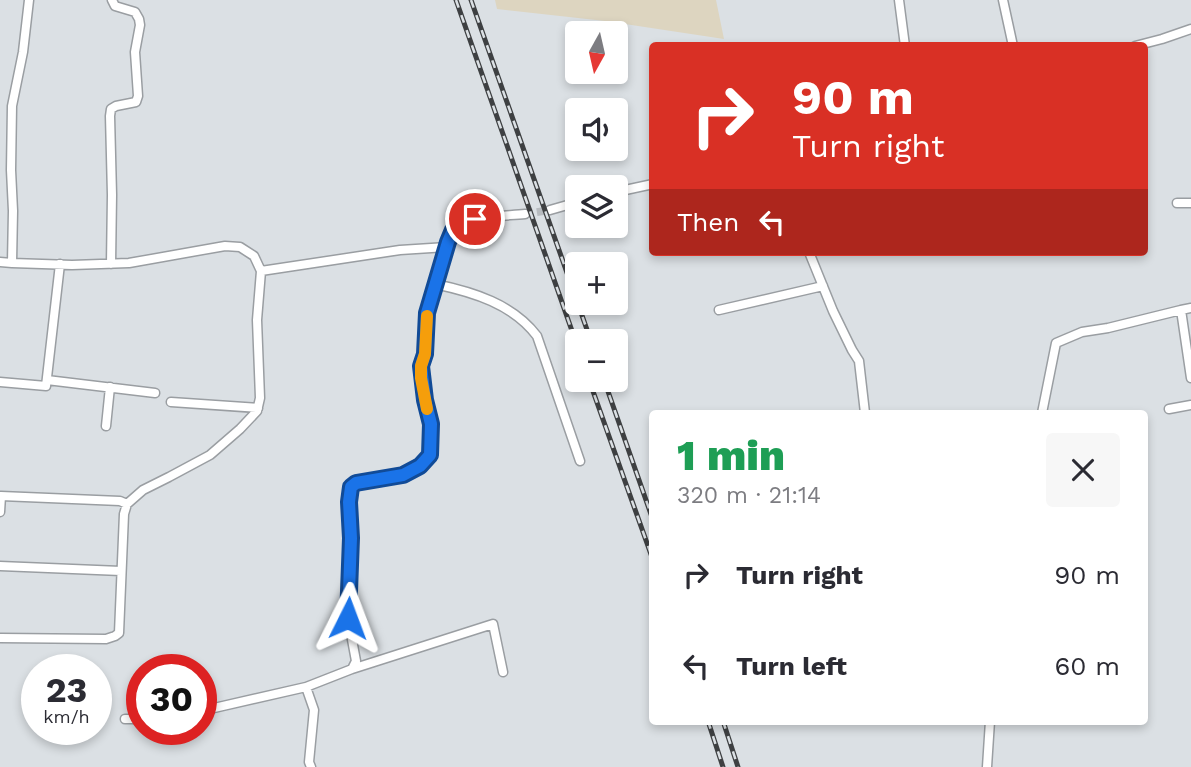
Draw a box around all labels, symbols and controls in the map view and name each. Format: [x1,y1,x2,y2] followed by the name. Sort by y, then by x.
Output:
[565,21,628,84] north arrow
[565,21,628,392] map controls
[792,68,914,126] text: 90 m
[677,70,768,161] icon: right
[565,98,628,161] button: sound
[792,127,944,165] text: Turn right
[565,175,628,238] button: layers
[445,189,505,249] pin
[456,200,494,238] icon: arrive
[753,203,791,241] icon: left
[677,207,739,237] text: Then
[565,252,628,315] button: +
[565,329,628,392] button: −
[677,431,785,480] text: 1 min
[1046,433,1120,507] button: close
[677,482,821,509] text: 320 m · 21:14
[677,556,715,594] icon: right
[736,560,863,590] text: Turn right
[1054,560,1120,590] text: 90 m
[311,581,385,655] position arrow
[677,647,715,685] icon: left
[736,651,847,681] text: Turn left
[1054,651,1120,681] text: 60 m
[126,654,217,745] speed limit sign: 30
[46,669,87,711] text: 23
[43,706,90,727] text: km/h

